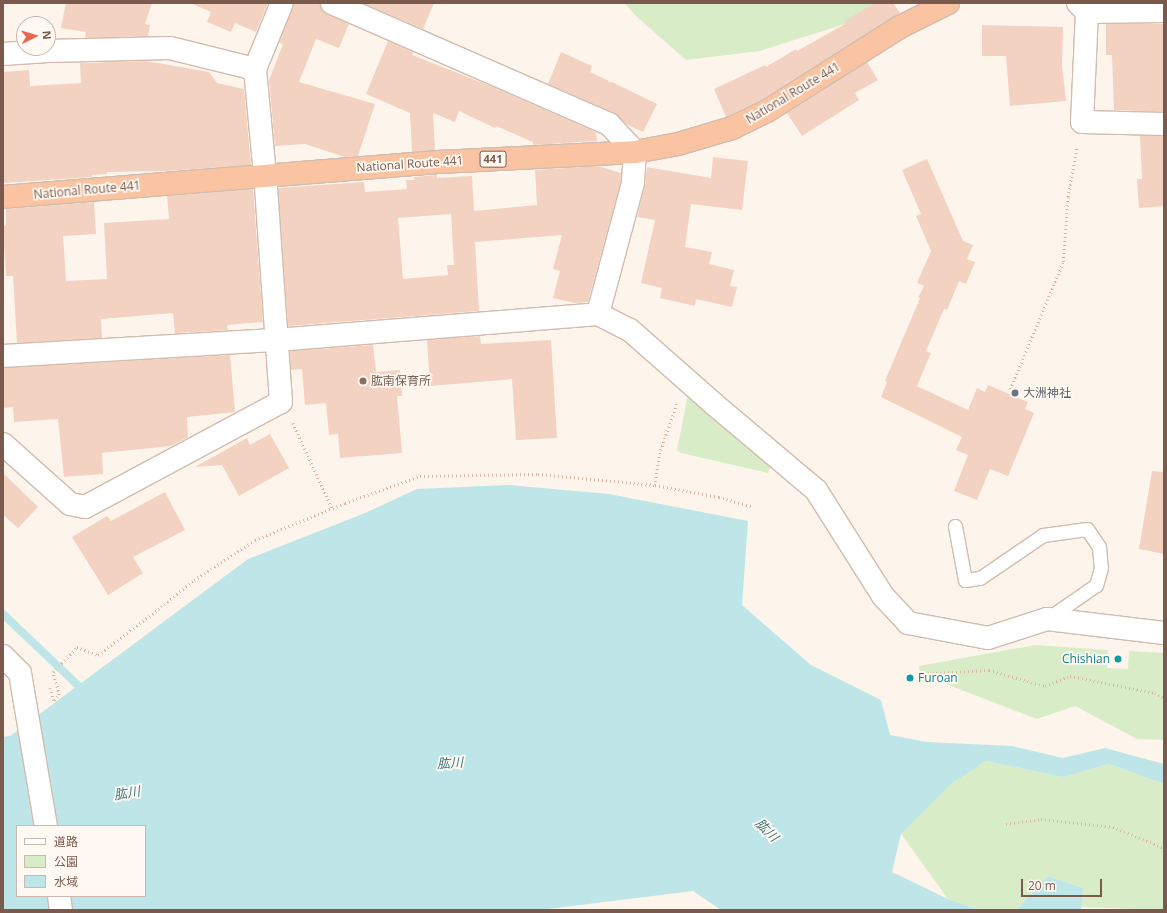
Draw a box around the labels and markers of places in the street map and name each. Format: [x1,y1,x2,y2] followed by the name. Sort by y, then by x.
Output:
[371,374,431,388] place label: 肱南保育所
[358,376,368,386] marker: 肱南保育所
[1023,386,1071,400] place label: 大洲神社
[1010,388,1020,398] marker: 大洲神社
[1062,652,1110,666] place label: Chishian
[1113,654,1123,664] marker: Chishian
[918,671,958,685] place label: Furoan
[905,673,915,683] marker: Furoan

